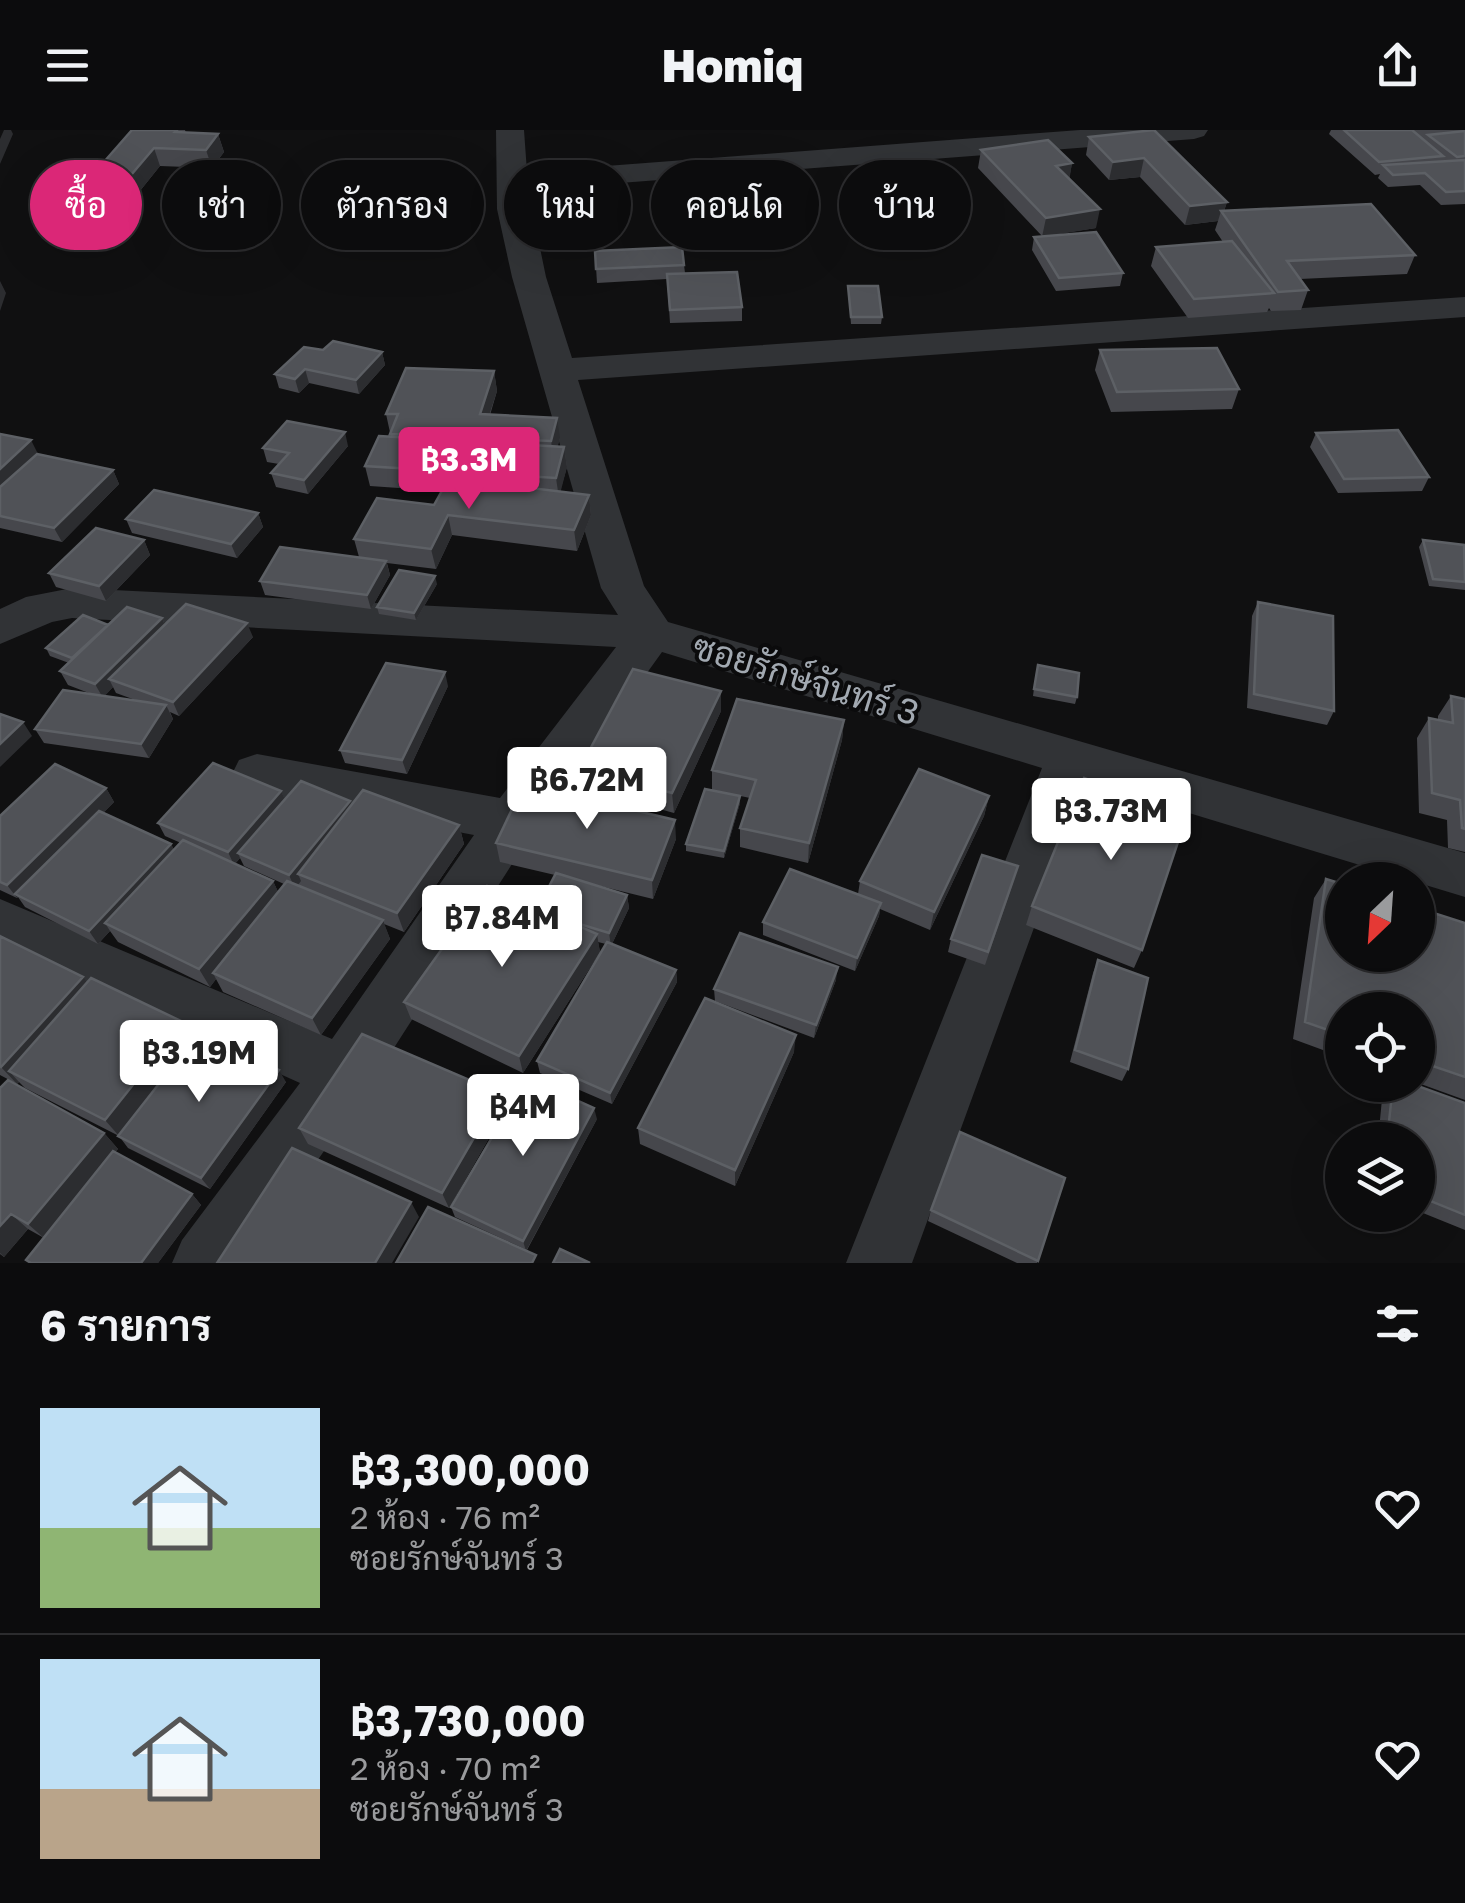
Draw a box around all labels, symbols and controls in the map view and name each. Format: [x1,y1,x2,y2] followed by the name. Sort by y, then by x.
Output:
[40,38,95,93] icon: menu
[662,38,803,92] text: Homiq
[1370,38,1425,93] icon: share
[30,160,142,250] chip: ซื้อ
[162,160,281,250] chip: เช่า
[301,160,484,250] chip: ตัวกรอง
[504,160,631,250] chip: ใหม่
[651,160,819,250] chip: คอนโด
[839,160,971,250] chip: บ้าน
[399,427,539,512] pin: ฿3.3M
[420,440,518,478] text: ฿3.3M
[688,624,924,733] street label: ซอยรักษ์จันทร์ 3
[506,747,668,832] pin: ฿6.72M
[529,760,645,798] text: ฿6.72M
[1030,778,1192,863] pin: ฿3.73M
[1054,791,1168,829] text: ฿3.73M
[1325,862,1435,972] north arrow
[1325,862,1435,1232] map controls
[421,885,583,970] pin: ฿7.84M
[444,898,560,936] text: ฿7.84M
[1325,992,1435,1102] button: locate
[118,1020,280,1105] pin: ฿3.19M
[142,1033,256,1071] text: ฿3.19M
[475,1074,571,1159] pin: ฿4M
[489,1087,557,1125] text: ฿4M
[1325,1122,1435,1232] button: layers
[1370,1296,1425,1351] icon: filters
[40,1300,212,1350] text: 6 รายการ
[350,1444,590,1494] text: ฿3,300,000
[120,1448,240,1568] icon: home
[1370,1481,1425,1536] icon: heart
[350,1498,540,1536] text: 2 ห้อง · 76 m²
[350,1539,564,1577] text: ซอยรักษ์จันทร์ 3
[350,1695,586,1745] text: ฿3,730,000
[120,1699,240,1819] icon: home
[1370,1732,1425,1787] icon: heart
[350,1749,540,1787] text: 2 ห้อง · 70 m²
[350,1790,564,1828] text: ซอยรักษ์จันทร์ 3

